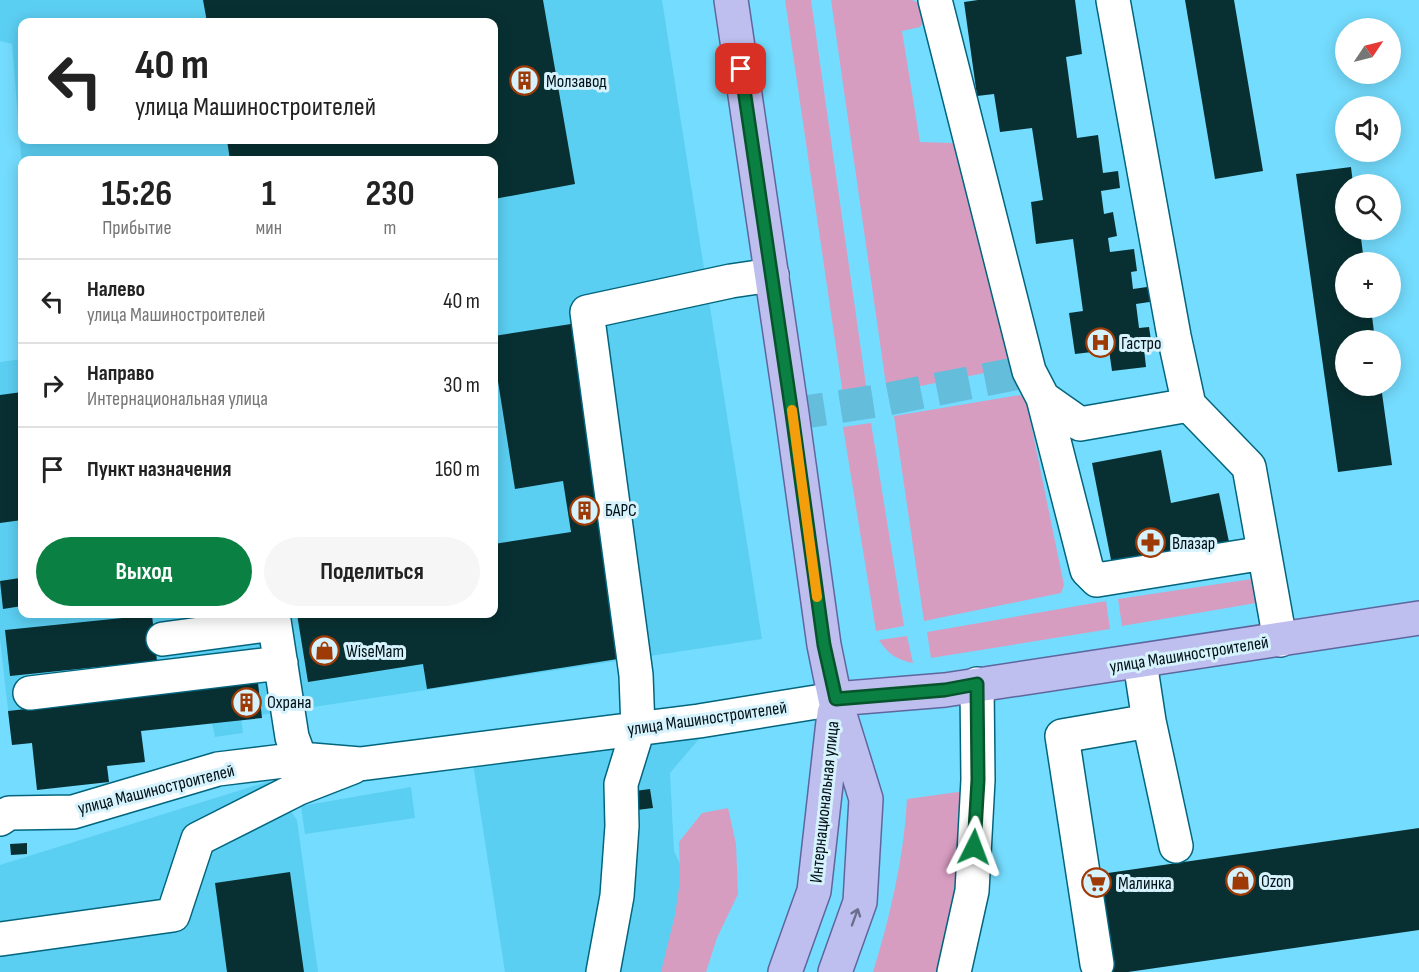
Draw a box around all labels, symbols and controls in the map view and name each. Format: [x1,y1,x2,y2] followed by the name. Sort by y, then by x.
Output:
[1335,18,1401,84] north arrow
[1335,18,1401,396] map controls
[135,40,209,91] text: 40 m
[36,42,114,120] icon: left
[715,43,766,94] pin
[724,52,757,85] icon: arrive
[509,65,541,97] building icon: Молзавод
[546,71,607,92] place label: Молзавод
[135,91,376,123] text: улица Машиностроителей
[1335,96,1401,162] button: sound
[101,173,172,216] text: 15:26
[262,173,276,216] text: 1
[366,173,415,216] text: 230
[1335,174,1401,240] button: search
[102,216,171,240] text: Прибытие
[256,216,282,240] text: мин
[384,216,396,240] text: m
[1335,252,1401,318] button: +
[87,276,145,303] text: Налево
[36,285,69,318] icon: left
[443,288,480,315] text: 40 m
[87,303,265,327] text: улица Машиностроителей
[1084,327,1116,359] hospital icon: Гастро
[1335,330,1401,396] button: −
[1121,333,1161,354] place label: Гастро
[87,360,154,387] text: Направо
[36,369,69,402] icon: right
[443,372,480,399] text: 30 m
[87,387,268,411] text: Интернациональная улица
[36,453,69,486] icon: arrive
[87,456,231,483] text: Пункт назначения
[435,456,480,483] text: 160 m
[568,494,600,526] building icon: БАРС
[605,500,637,521] place label: БАРС
[1135,527,1167,559] pharmacy icon: Влазар
[1172,533,1215,554] place label: Влазар
[36,537,252,606] button: Выход
[264,537,480,606] button: Поделиться
[1108,632,1270,677] street label: улица Машиностроителей
[309,635,341,667] shop icon: WiseMam
[346,641,404,662] place label: WiseMam
[230,686,262,718] building icon: Охрана
[267,692,312,713] place label: Охрана
[626,697,788,740] street label: улица Машиностроителей
[806,720,843,884] street label: Интернациональная улица
[76,760,237,819] street label: улица Машиностроителей
[942,815,1006,879] position arrow
[1224,865,1256,897] shop icon: Ozon
[1081,867,1113,899] supermarket icon: Малинка
[1261,871,1291,892] place label: Ozon
[1118,873,1172,894] place label: Малинка
[850,908,861,927] one-way arrow

